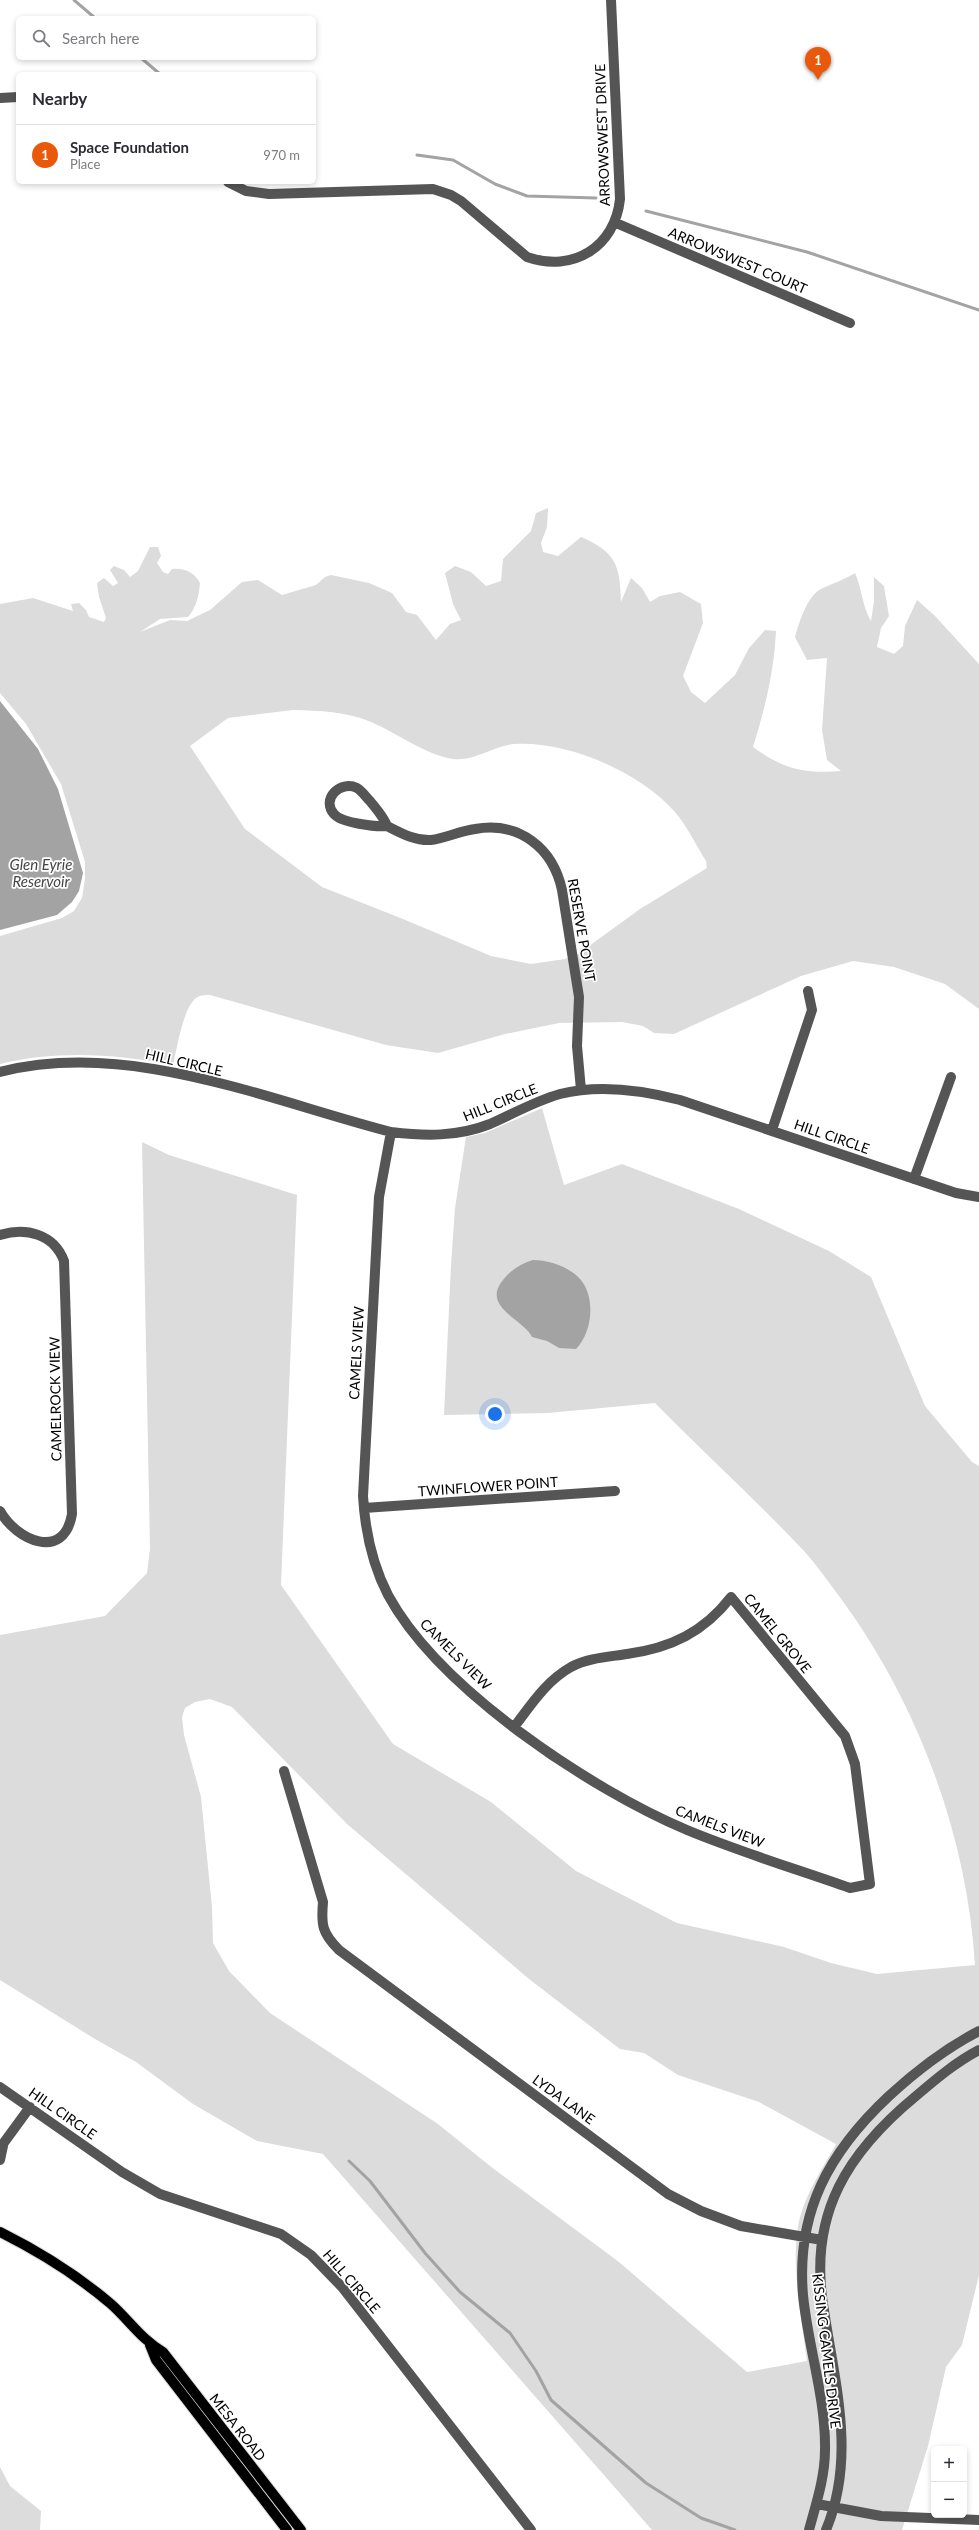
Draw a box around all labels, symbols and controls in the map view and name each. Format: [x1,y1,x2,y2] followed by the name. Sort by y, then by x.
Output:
[16,16,316,60] search box
[30,27,52,49] icon: search
[62,29,139,47] text: Search here
[805,47,831,80] pin: 1
[591,64,613,206] street label: ARROWSWEST DRIVE
[32,88,87,109] text: Nearby
[70,138,189,156] text: Space Foundation
[41,147,49,163] text: 1
[263,147,300,163] text: 970 m
[70,156,100,172] text: Place
[666,223,811,297] street label: ARROWSWEST COURT
[10,855,72,890] water label: Glen Eyrie Reservoir
[565,877,600,984] street label: RESERVE POINT
[144,1045,224,1079] street label: HILL CIRCLE
[460,1079,540,1125] street label: HILL CIRCLE
[792,1115,872,1157] street label: HILL CIRCLE
[345,1305,367,1400] street label: CAMELS VIEW
[45,1336,65,1461] street label: CAMELROCK VIEW
[485,1404,505,1424] your location
[417,1473,559,1499] street label: TWINFLOWER POINT
[741,1590,815,1676] street label: CAMEL GROVE
[417,1615,496,1694] street label: CAMELS VIEW
[673,1801,767,1851] street label: CAMELS VIEW
[529,2071,599,2127] street label: LYDA LANE
[26,2083,100,2143] street label: HILL CIRCLE
[320,2246,384,2316] street label: HILL CIRCLE
[809,2273,845,2429] street label: KISSING CAMELS DRIVE
[206,2390,270,2464] street label: MESA ROAD
[931,2446,967,2518] map controls
[931,2446,967,2482] button: +
[931,2482,967,2518] button: −

